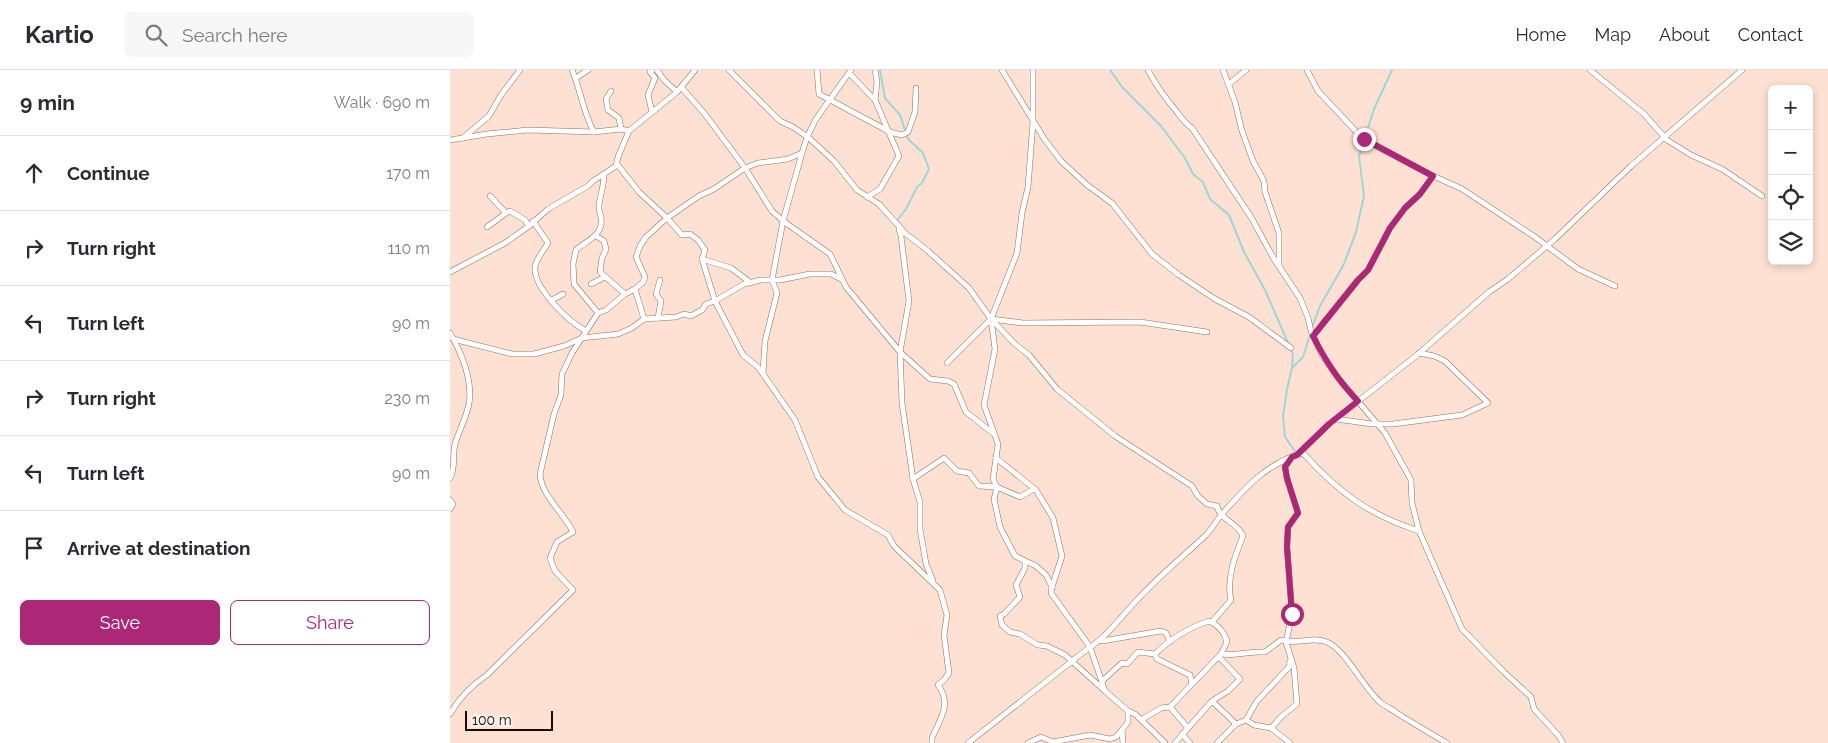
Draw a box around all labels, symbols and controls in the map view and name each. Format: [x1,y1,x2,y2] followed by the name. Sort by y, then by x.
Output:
[124,12,474,57] search box
[25,20,94,49] text: Kartio
[142,21,170,49] icon: search
[182,24,287,46] text: Search here
[1515,24,1566,45] text: Home
[1594,24,1631,45] text: Map
[1659,24,1710,45] text: About
[1738,24,1803,45] text: Contact
[1768,85,1813,265] map controls
[1768,85,1813,130] button: +
[20,90,75,115] text: 9 min
[334,93,430,112] text: Walk · 690 m
[1353,128,1376,151] route end
[1768,130,1813,175] button: −
[20,159,48,187] icon: ahead
[67,162,150,184] text: Continue
[386,164,430,183] text: 170 m
[1768,175,1813,220] button: locate
[1768,220,1813,265] button: layers
[20,234,48,262] icon: right
[67,237,156,259] text: Turn right
[388,239,430,258] text: 110 m
[20,309,48,337] icon: left
[67,312,144,334] text: Turn left
[392,314,430,333] text: 90 m
[20,384,48,412] icon: right
[67,387,156,409] text: Turn right
[385,389,430,408] text: 230 m
[20,459,48,487] icon: left
[67,462,144,484] text: Turn left
[392,464,430,483] text: 90 m
[20,534,48,562] icon: arrive
[67,537,251,559] text: Arrive at destination
[20,600,220,645] button: Save
[230,600,430,645] button: Share
[1281,603,1304,626] route start
[465,708,552,731] scale bar
[472,712,512,728] text: 100 m

